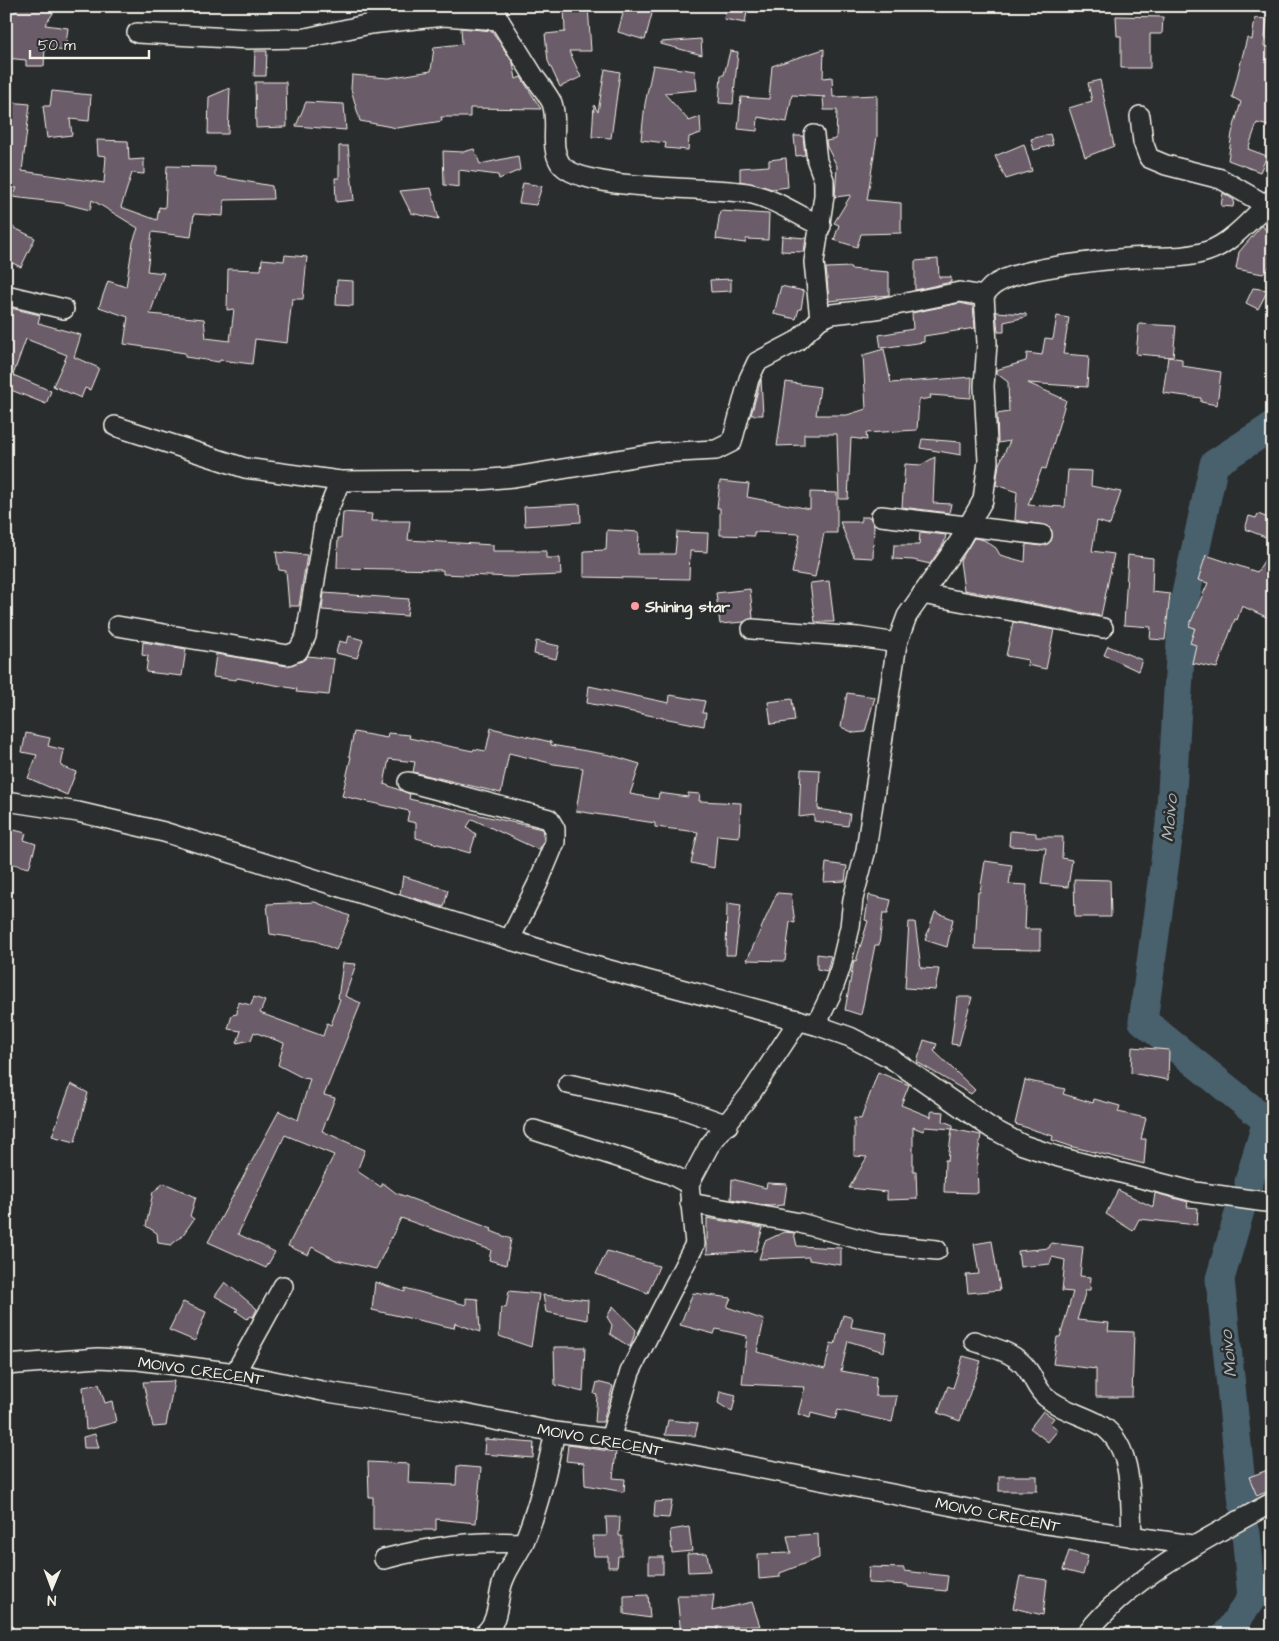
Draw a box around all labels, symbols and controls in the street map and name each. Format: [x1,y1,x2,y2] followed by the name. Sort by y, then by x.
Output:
[30,28,149,60] scale bar
[38,35,76,56] text: 50 m
[644,596,730,620] place label: Shining star
[629,600,641,612] marker: Shining star
[1155,792,1184,843] water label: Moivo
[1213,1327,1243,1379] water label: Moivo
[137,1351,265,1391] street label: MOIVO CRECENT
[536,1418,664,1462] street label: MOIVO CRECENT
[934,1492,1062,1538] street label: MOIVO CRECENT
[28,1564,78,1614] north arrow
[47,1590,56,1610] text: N

